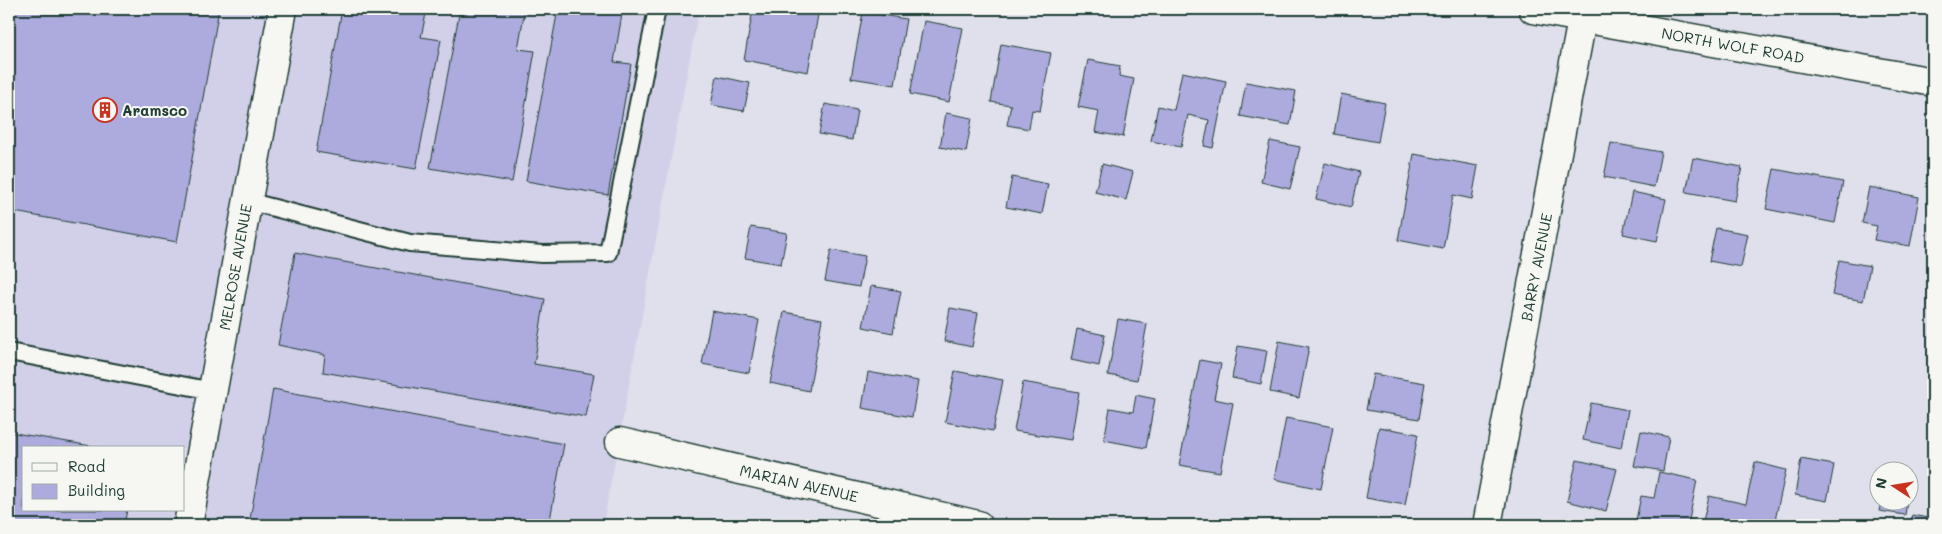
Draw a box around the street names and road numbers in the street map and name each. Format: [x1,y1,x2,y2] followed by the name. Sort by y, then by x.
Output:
[1660,23,1806,67] street label: NORTH WOLF ROAD
[214,202,256,332] street label: MELROSE AVENUE
[1516,211,1556,323] street label: BARRY AVENUE
[738,460,861,506] street label: MARIAN AVENUE

